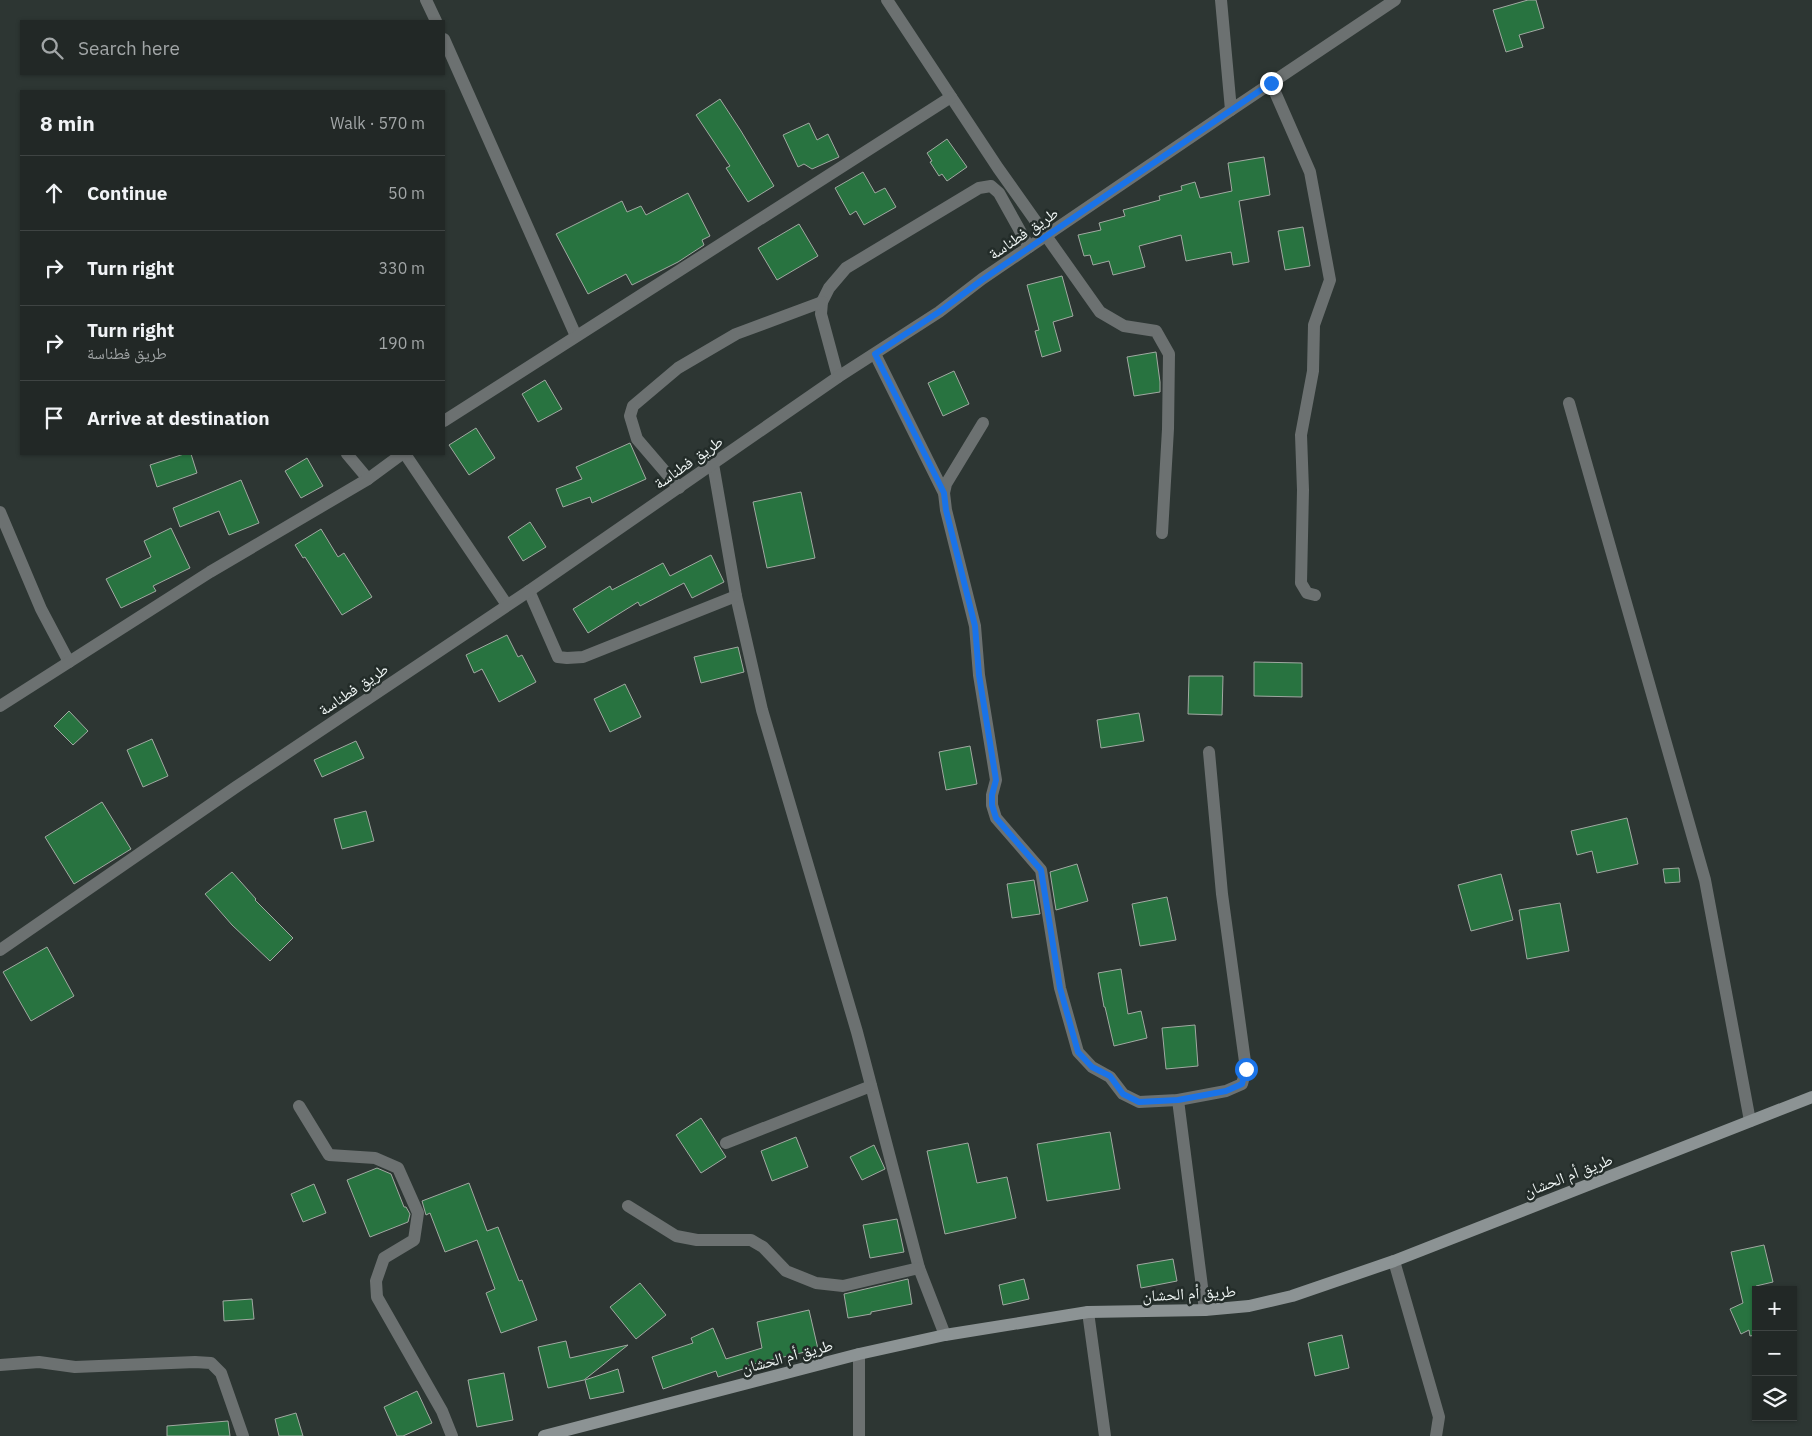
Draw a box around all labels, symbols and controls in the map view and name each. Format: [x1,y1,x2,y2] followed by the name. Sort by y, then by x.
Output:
[20,20,445,75] search box
[38,34,66,62] icon: search
[78,36,180,60] text: Search here
[1260,72,1283,95] route end
[40,109,95,137] text: 8 min
[330,113,425,133] text: Walk · 570 m
[40,179,68,207] icon: ahead
[87,181,167,205] text: Continue
[388,183,425,203] text: 50 m
[984,202,1062,264] street label: طريق فطناسة
[40,254,68,282] icon: right
[87,256,174,280] text: Turn right
[378,258,425,278] text: 330 m
[87,318,174,342] text: Turn right
[40,329,68,357] icon: right
[378,333,425,353] text: 190 m
[87,343,167,363] text: طريق فطناسة
[40,404,68,432] icon: arrive
[87,406,270,430] text: Arrive at destination
[650,431,727,494] street label: طريق فطناسة
[314,658,392,720] street label: طريق فطناسة
[1235,1058,1258,1081] route start
[1521,1149,1616,1202] street label: طريق أم الحشان
[1142,1281,1236,1306] street label: طريق أم الحشان
[1752,1286,1797,1421] map controls
[1752,1286,1797,1331] button: +
[1752,1331,1797,1376] button: −
[739,1334,835,1379] street label: طريق أم الحشان
[1752,1376,1797,1421] button: layers

